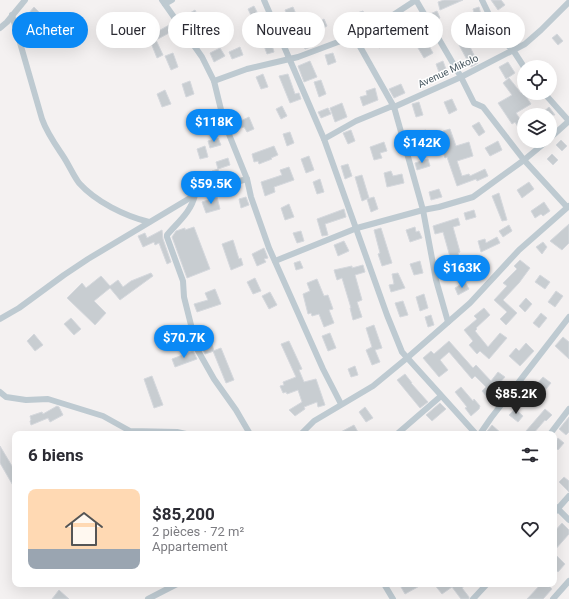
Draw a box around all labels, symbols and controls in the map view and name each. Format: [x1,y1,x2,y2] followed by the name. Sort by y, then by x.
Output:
[12,12,88,48] chip: Acheter
[96,12,160,48] chip: Louer
[168,12,234,48] chip: Filtres
[242,12,325,48] chip: Nouveau
[333,12,443,48] chip: Appartement
[451,12,525,48] chip: Maison
[416,52,480,90] street label: Avenue Mikolo
[517,60,557,148] map controls
[517,60,557,100] button: locate
[517,108,557,148] button: layers
[186,109,242,143] pin: $118K
[195,114,233,129] text: $118K
[394,130,450,164] pin: $142K
[403,135,441,150] text: $142K
[178,171,244,205] pin: $59.5K
[190,176,232,191] text: $59.5K
[434,255,490,289] pin: $163K
[443,260,481,275] text: $163K
[151,325,217,359] pin: $70.7K
[163,330,205,345] text: $70.7K
[483,381,549,415] pin: $85.2K
[495,386,537,401] text: $85.2K
[519,444,541,466] icon: filters
[28,445,83,465] text: 6 biens
[152,504,215,524] text: $85,200
[60,505,108,553] icon: home
[519,518,541,540] icon: heart
[152,524,244,539] text: 2 pièces · 72 m²
[152,539,228,554] text: Appartement

